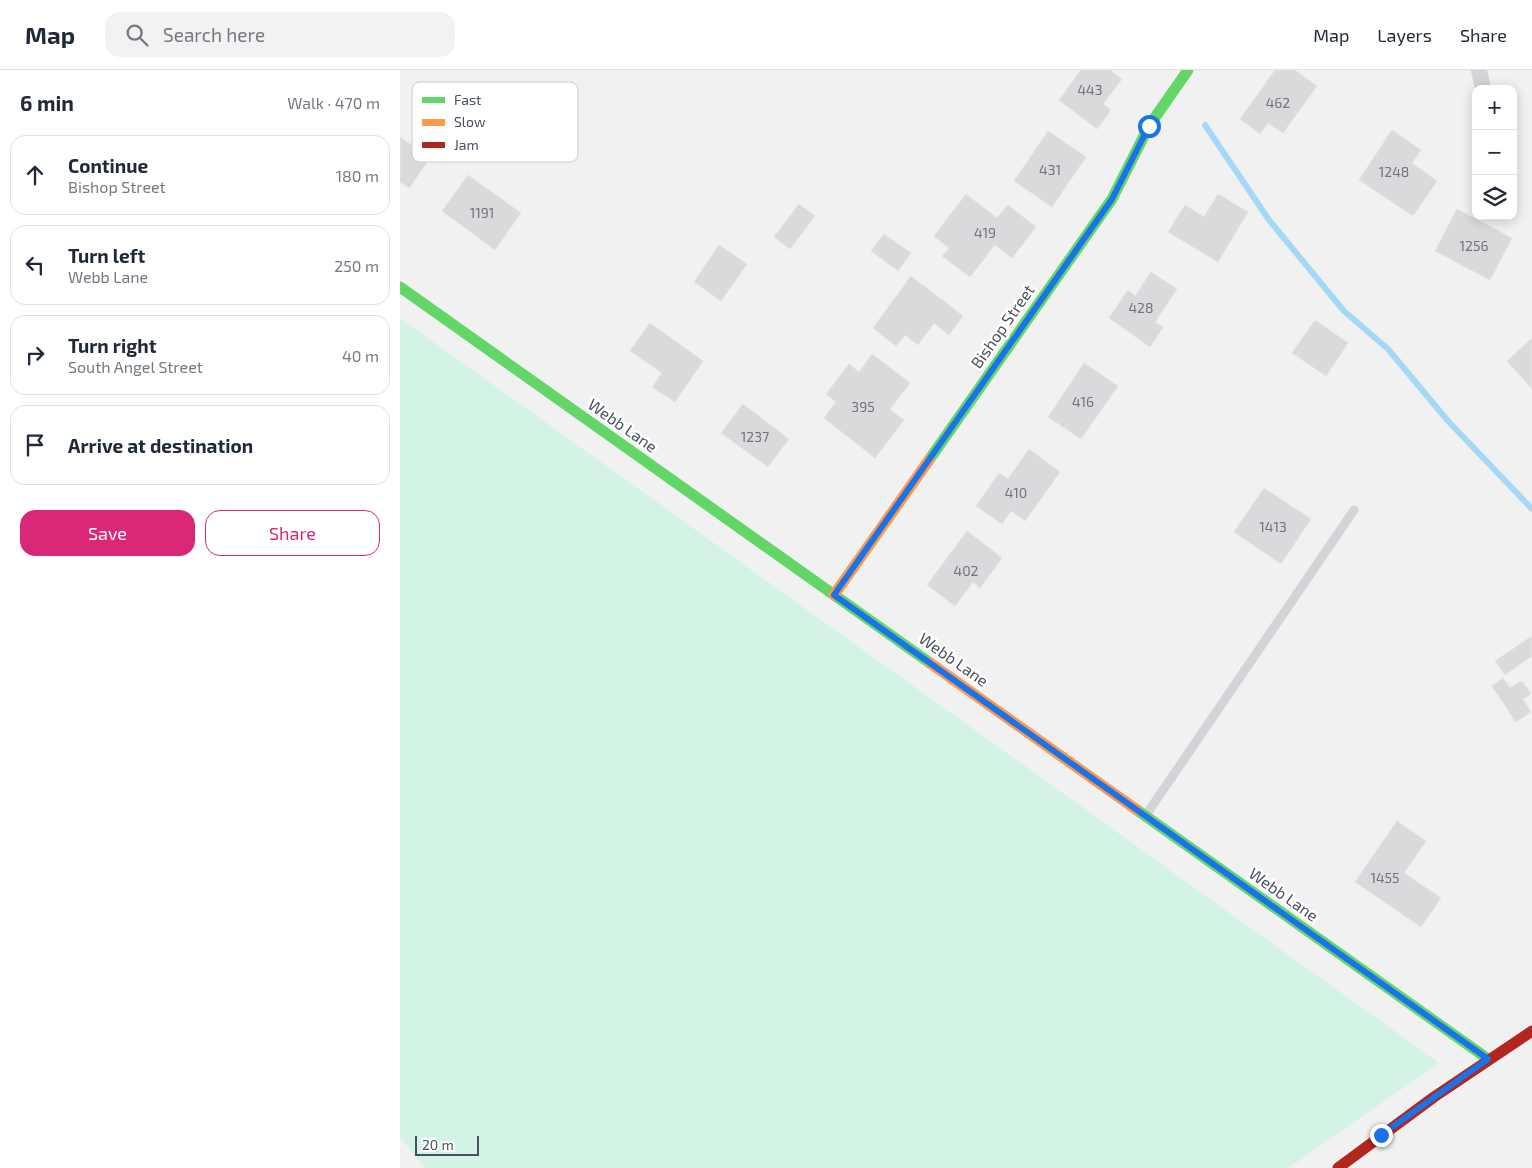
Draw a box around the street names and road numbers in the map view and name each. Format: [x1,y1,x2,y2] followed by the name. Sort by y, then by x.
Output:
[966,281,1038,371] street label: Bishop Street
[585,394,661,456] street label: Webb Lane
[916,628,992,690] street label: Webb Lane
[1246,863,1322,925] street label: Webb Lane

